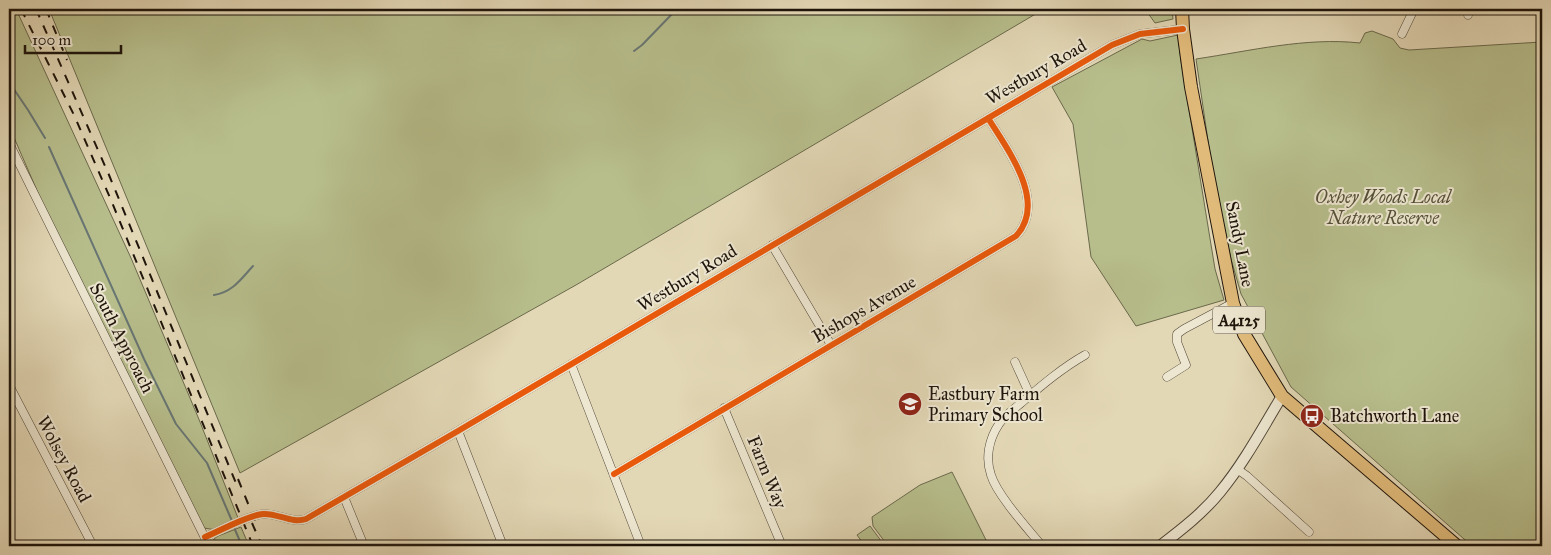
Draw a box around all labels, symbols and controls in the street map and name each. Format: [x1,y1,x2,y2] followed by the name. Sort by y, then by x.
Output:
[25,22,121,54] scale bar
[32,31,72,49] text: 100 m
[982,34,1090,110] street label: Westbury Road
[1315,186,1453,229] park label: Oxhey Woods Local Nature Reserve
[1221,199,1259,289] street label: Sandy Lane
[633,240,741,316] street label: Westbury Road
[808,270,920,348] street label: Bishops Avenue
[85,279,159,397] street label: South Approach
[1213,306,1265,334] road number: A4125
[928,383,1043,426] place label: Eastbury Farm Primary School
[897,391,923,417] school or university icon: Eastbury Farm Primary School
[1299,403,1325,429] bus stop icon: Batchworth Lane
[1330,405,1459,427] place label: Batchworth Lane
[32,412,96,506] street label: Wolsey Road
[742,432,792,512] street label: Farm Way

